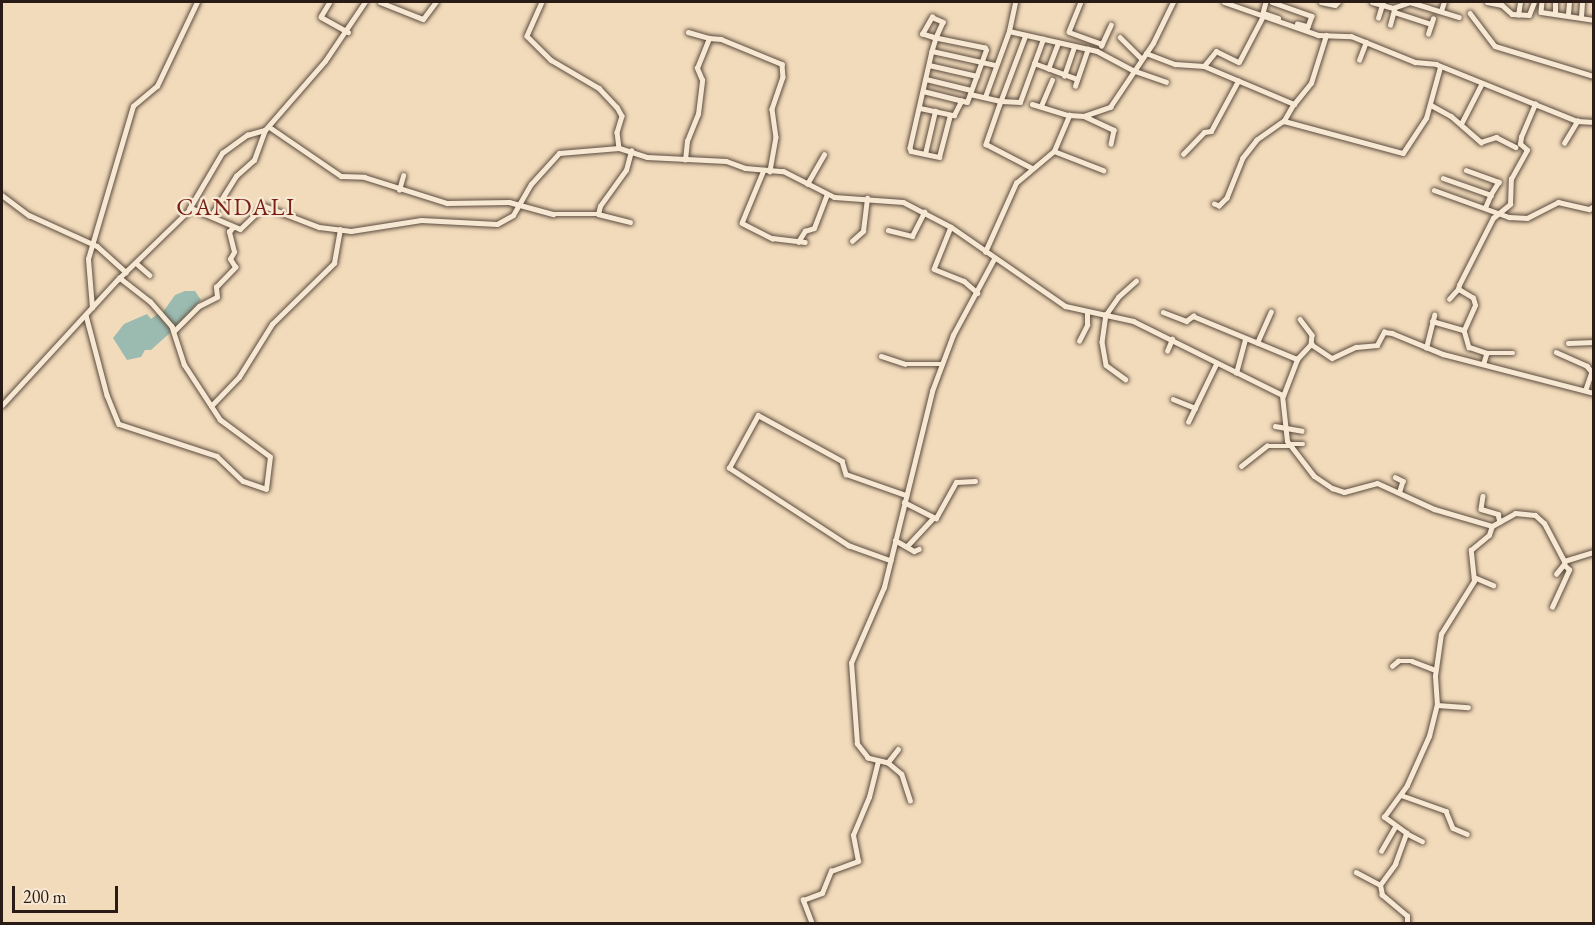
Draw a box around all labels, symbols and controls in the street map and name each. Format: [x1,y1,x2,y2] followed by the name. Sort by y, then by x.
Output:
[176,193,296,221] district label: CANDALI
[15,874,122,912] scale bar
[23,885,67,908] text: 200 m

